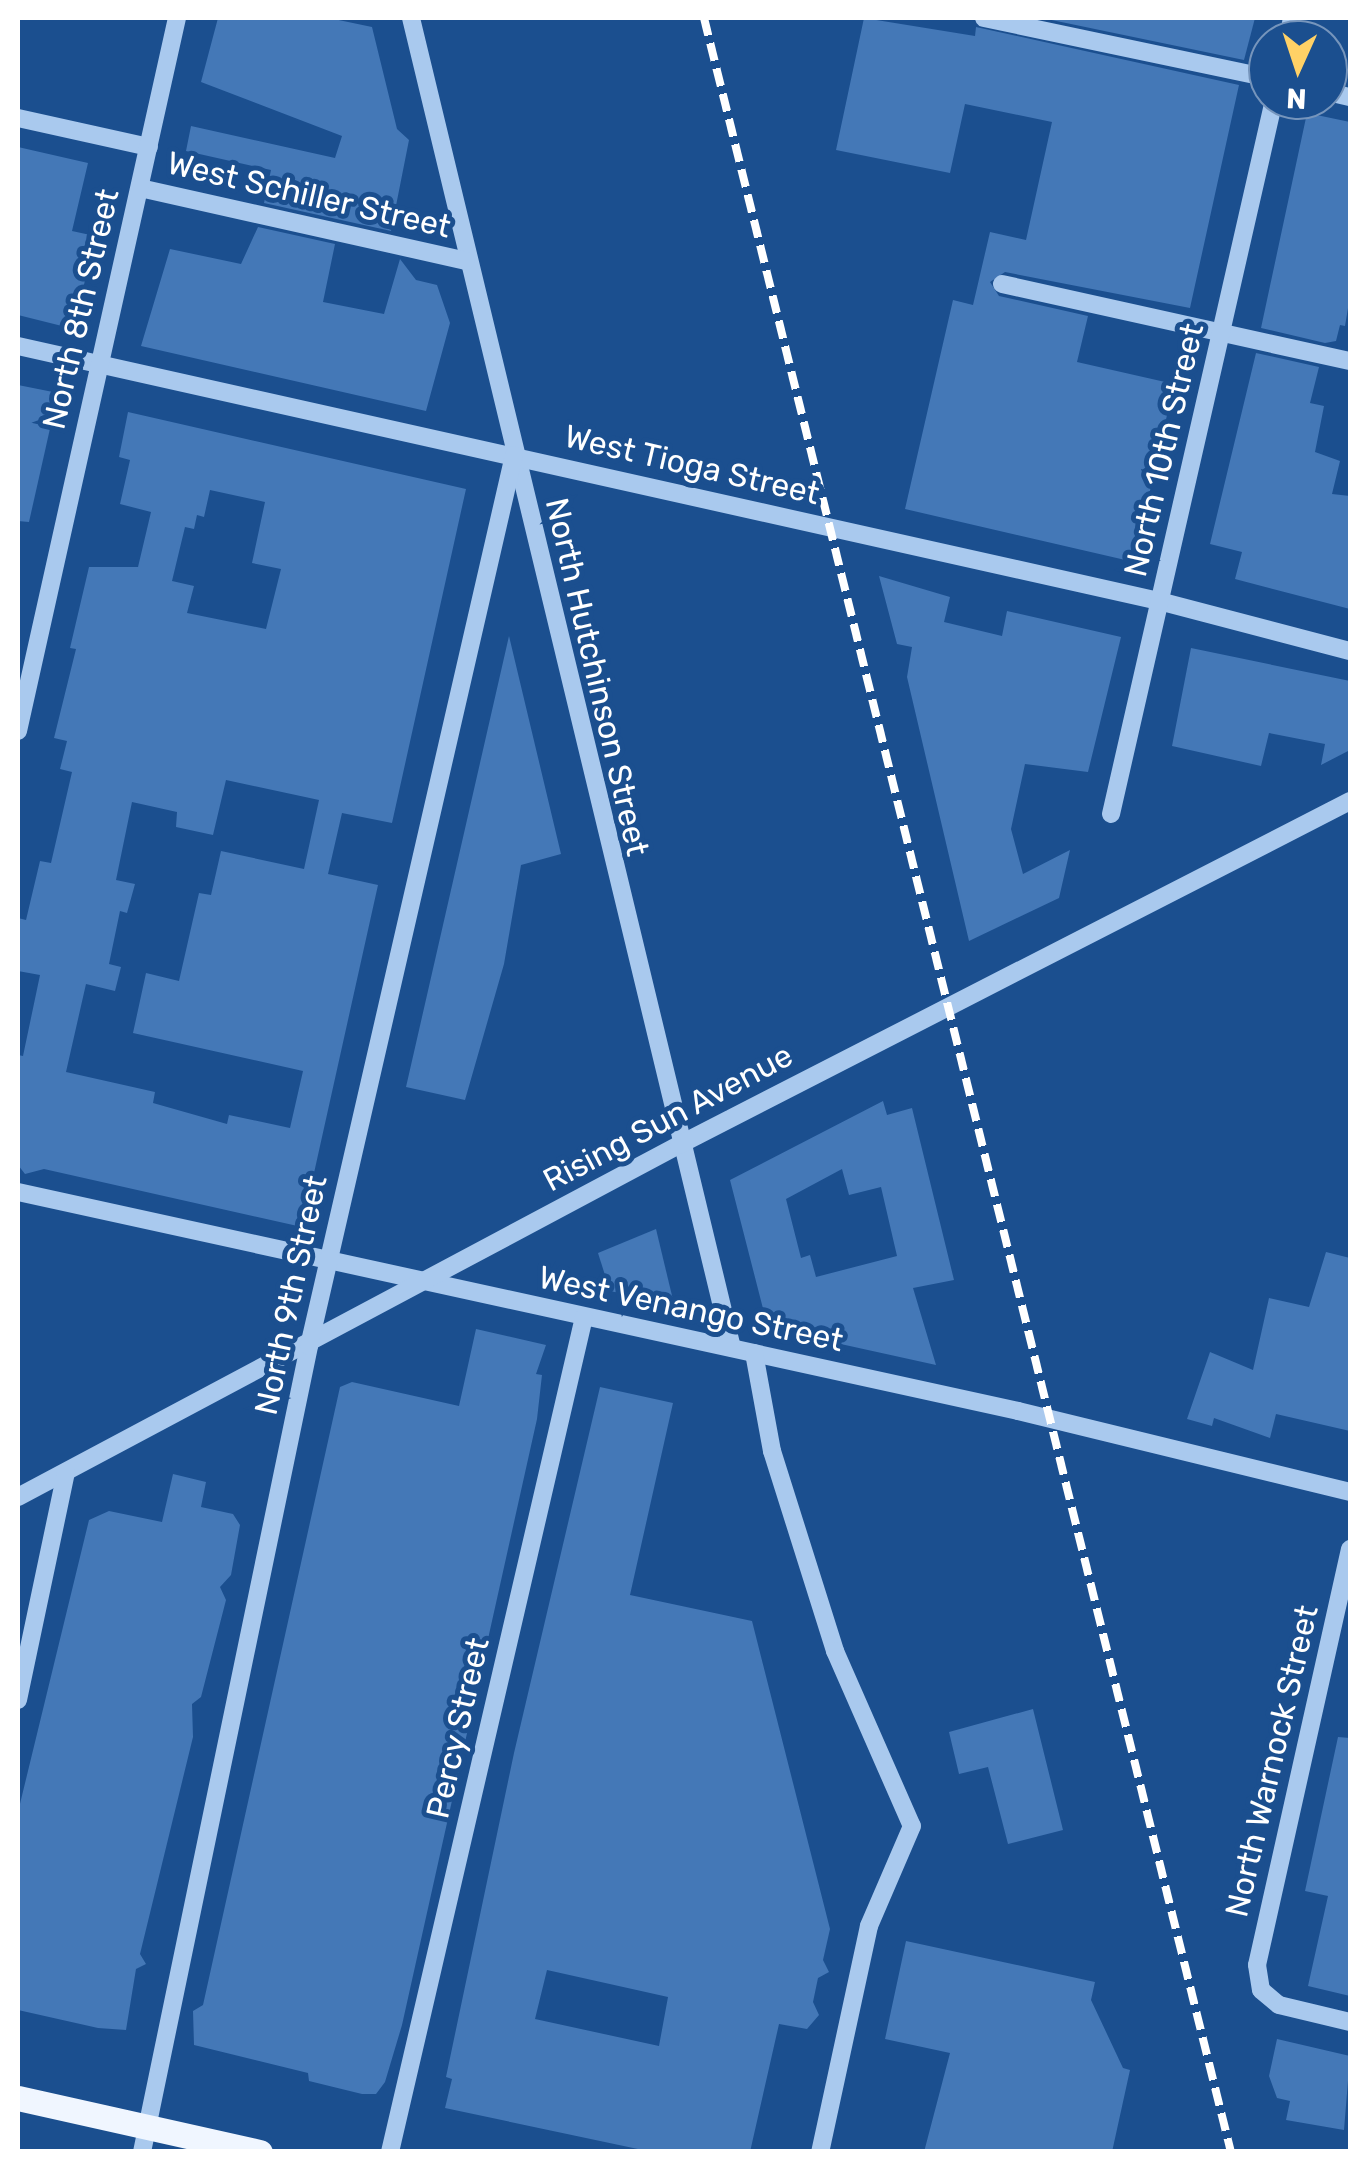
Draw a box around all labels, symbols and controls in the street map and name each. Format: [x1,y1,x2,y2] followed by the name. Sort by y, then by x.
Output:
[1248,20,1348,120] north arrow
[1286,81,1307,115] text: N
[163,144,455,246] street label: West Schiller Street
[35,185,127,433] street label: North 8th Street
[1116,320,1212,580] street label: North 10th Street
[560,417,824,513] street label: West Tioga Street
[537,494,657,860] street label: North Hutchinson Street
[536,1036,800,1200] street label: Rising Sun Avenue
[247,1172,335,1418] street label: North 9th Street
[535,1258,847,1360] street label: West Venango Street
[1217,1601,1327,1921] street label: North Warnock Street
[418,1633,498,1823] street label: Percy Street

